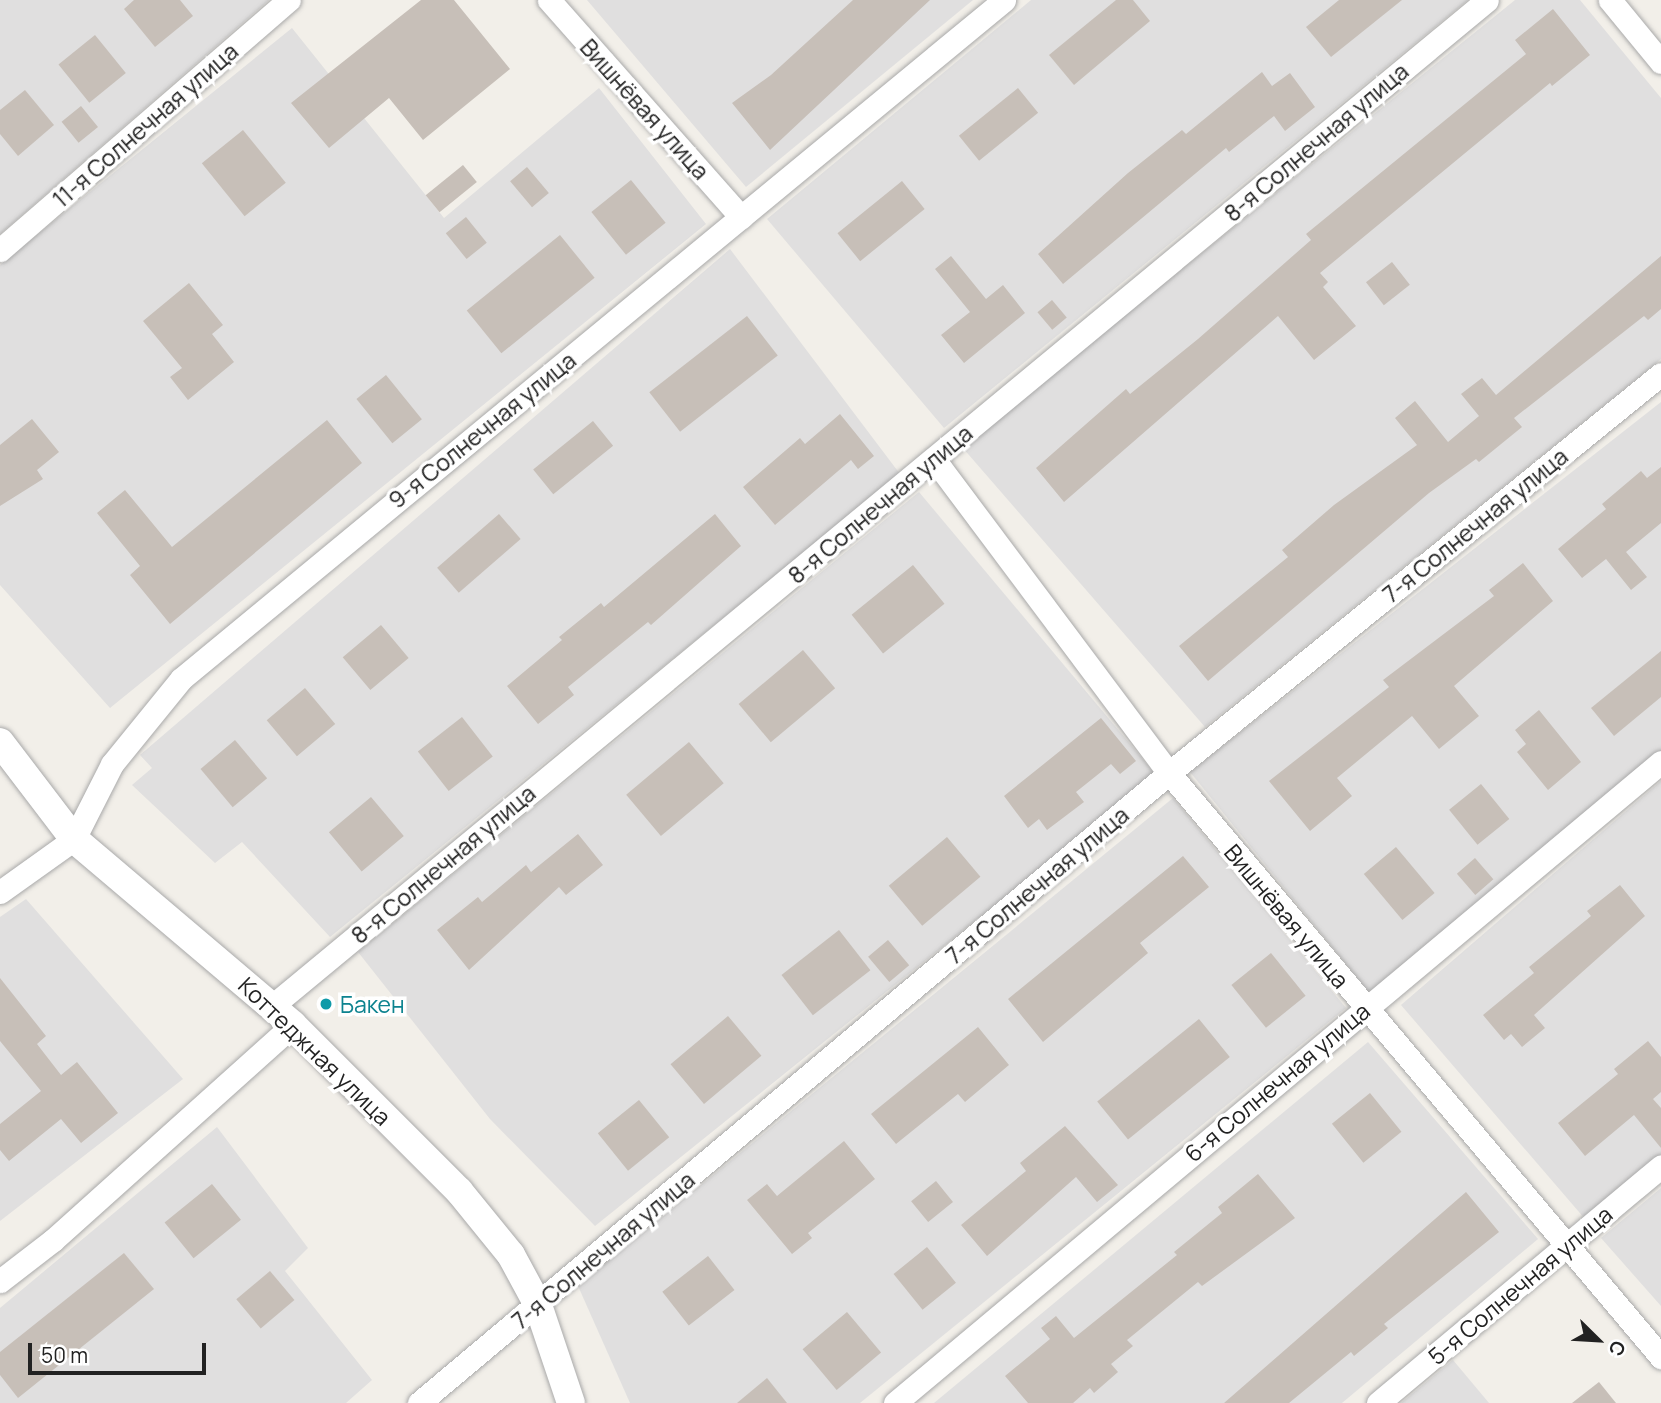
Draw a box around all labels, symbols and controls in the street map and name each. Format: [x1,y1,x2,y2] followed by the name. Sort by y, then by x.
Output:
[575,33,715,185] street label: Вишнёвая улица
[47,37,243,213] street label: 11-я Солнечная улица
[1218,57,1414,227] street label: 8-я Солнечная улица
[383,346,581,514] street label: 9-я Солнечная улица
[782,419,978,589] street label: 8-я Солнечная улица
[1377,442,1573,608] street label: 7-я Солнечная улица
[345,779,541,949] street label: 8-я Солнечная улица
[940,801,1134,969] street label: 7-я Солнечная улица
[1219,839,1355,993] street label: Вишнёвая улица
[233,971,397,1131] street label: Коттеджная улица
[340,990,405,1018] place label: Бакен
[318,996,334,1012] marker: Бакен
[1179,997,1375,1167] street label: 6-я Солнечная улица
[506,1166,700,1334] street label: 7-я Солнечная улица
[1422,1200,1618,1370] street label: 5-я Солнечная улица
[1563,1305,1633,1375] north arrow
[32,1330,210,1374] scale bar
[41,1341,88,1369] text: 50 m

